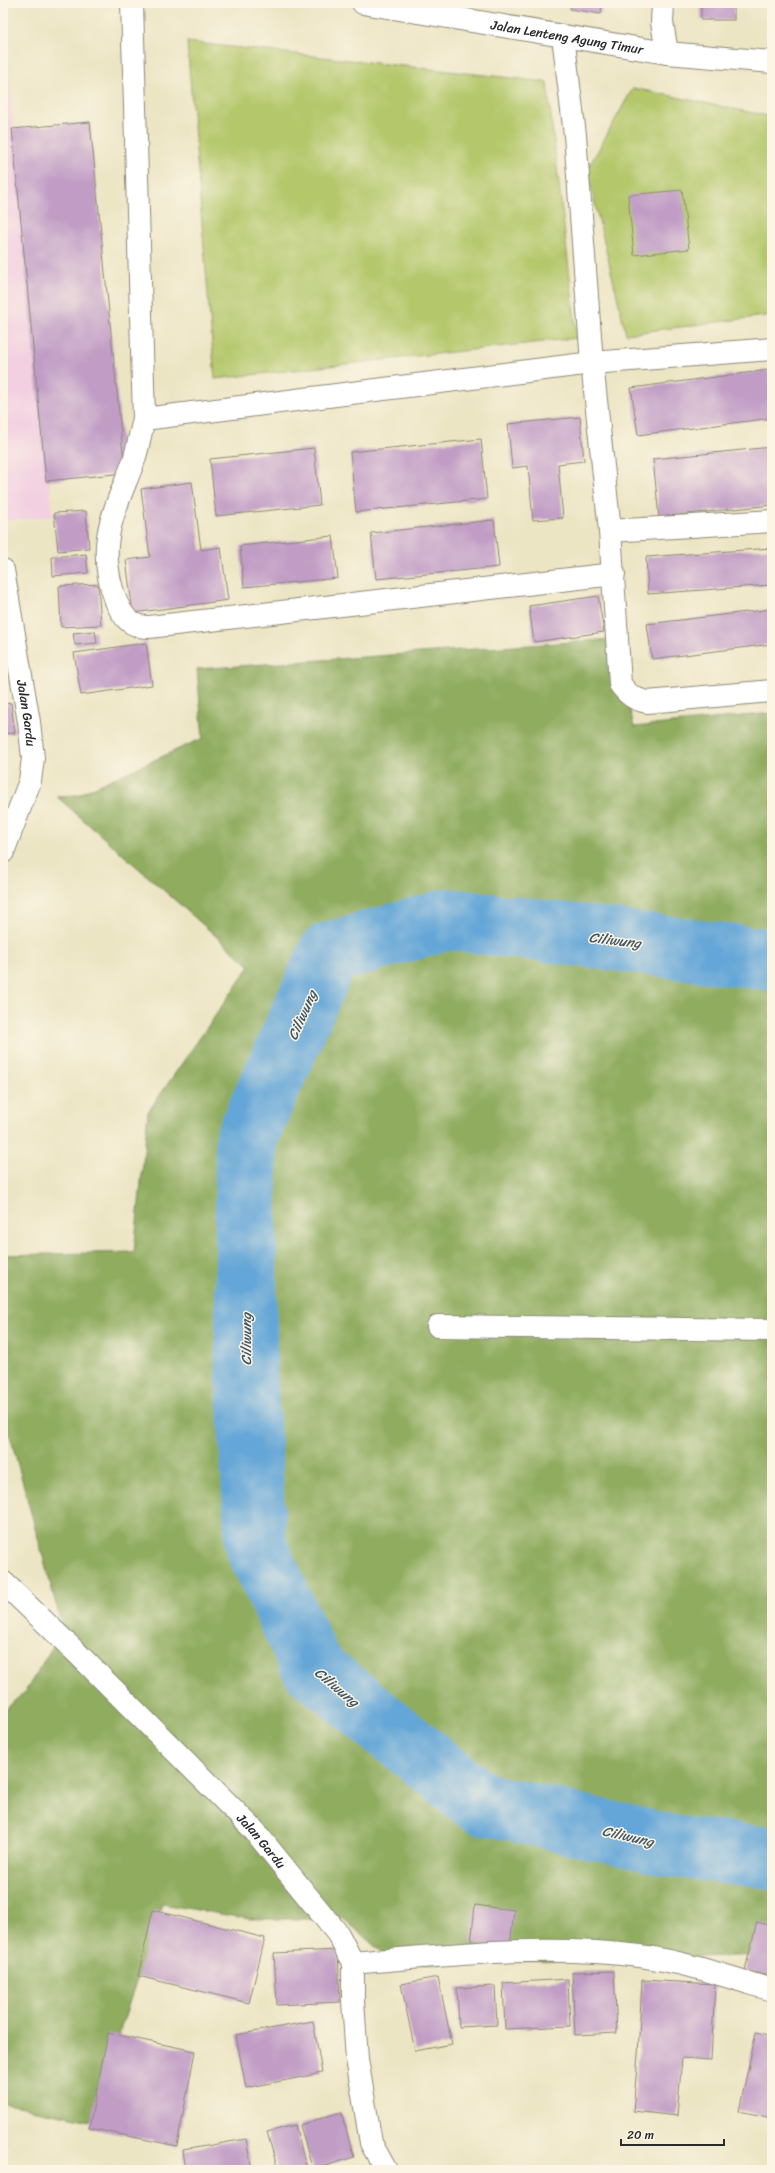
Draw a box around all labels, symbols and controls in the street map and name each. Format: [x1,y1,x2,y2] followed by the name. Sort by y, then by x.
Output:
[488,13,646,61] street label: Jalan Lenteng Agung Timur
[10,677,43,748] street label: Jalan Gardu
[587,925,644,956] water label: Ciliwung
[280,984,325,1044] water label: Ciliwung
[234,1311,259,1365] water label: Ciliwung
[309,1661,366,1715] water label: Ciliwung
[230,1807,292,1874] street label: Jalan Gardu
[600,1818,658,1855] water label: Ciliwung
[621,2121,724,2147] scale bar
[627,2124,654,2146] text: 20 m

